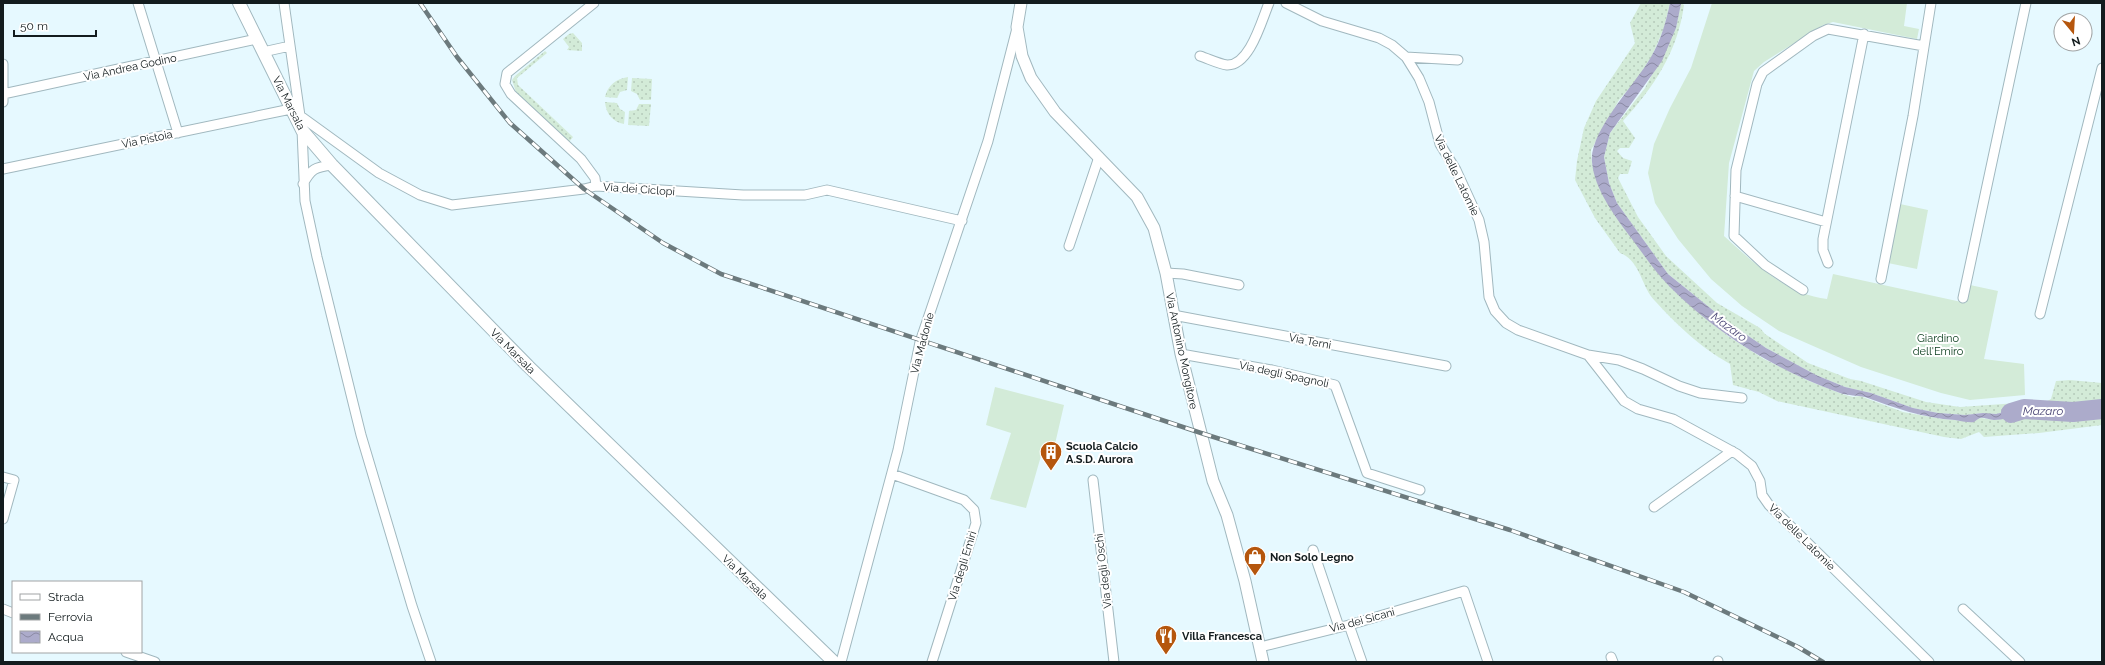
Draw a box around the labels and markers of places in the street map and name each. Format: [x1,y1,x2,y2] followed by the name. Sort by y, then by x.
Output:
[1038,439,1064,472] building icon: Scuola Calcio A.S.D. Aurora
[1066,440,1138,466] place label: Scuola Calcio A.S.D. Aurora
[1242,544,1268,577] shop icon: Non Solo Legno
[1270,551,1354,564] place label: Non Solo Legno
[1153,623,1179,656] restaurant icon: Villa Francesca
[1182,630,1262,643] place label: Villa Francesca

